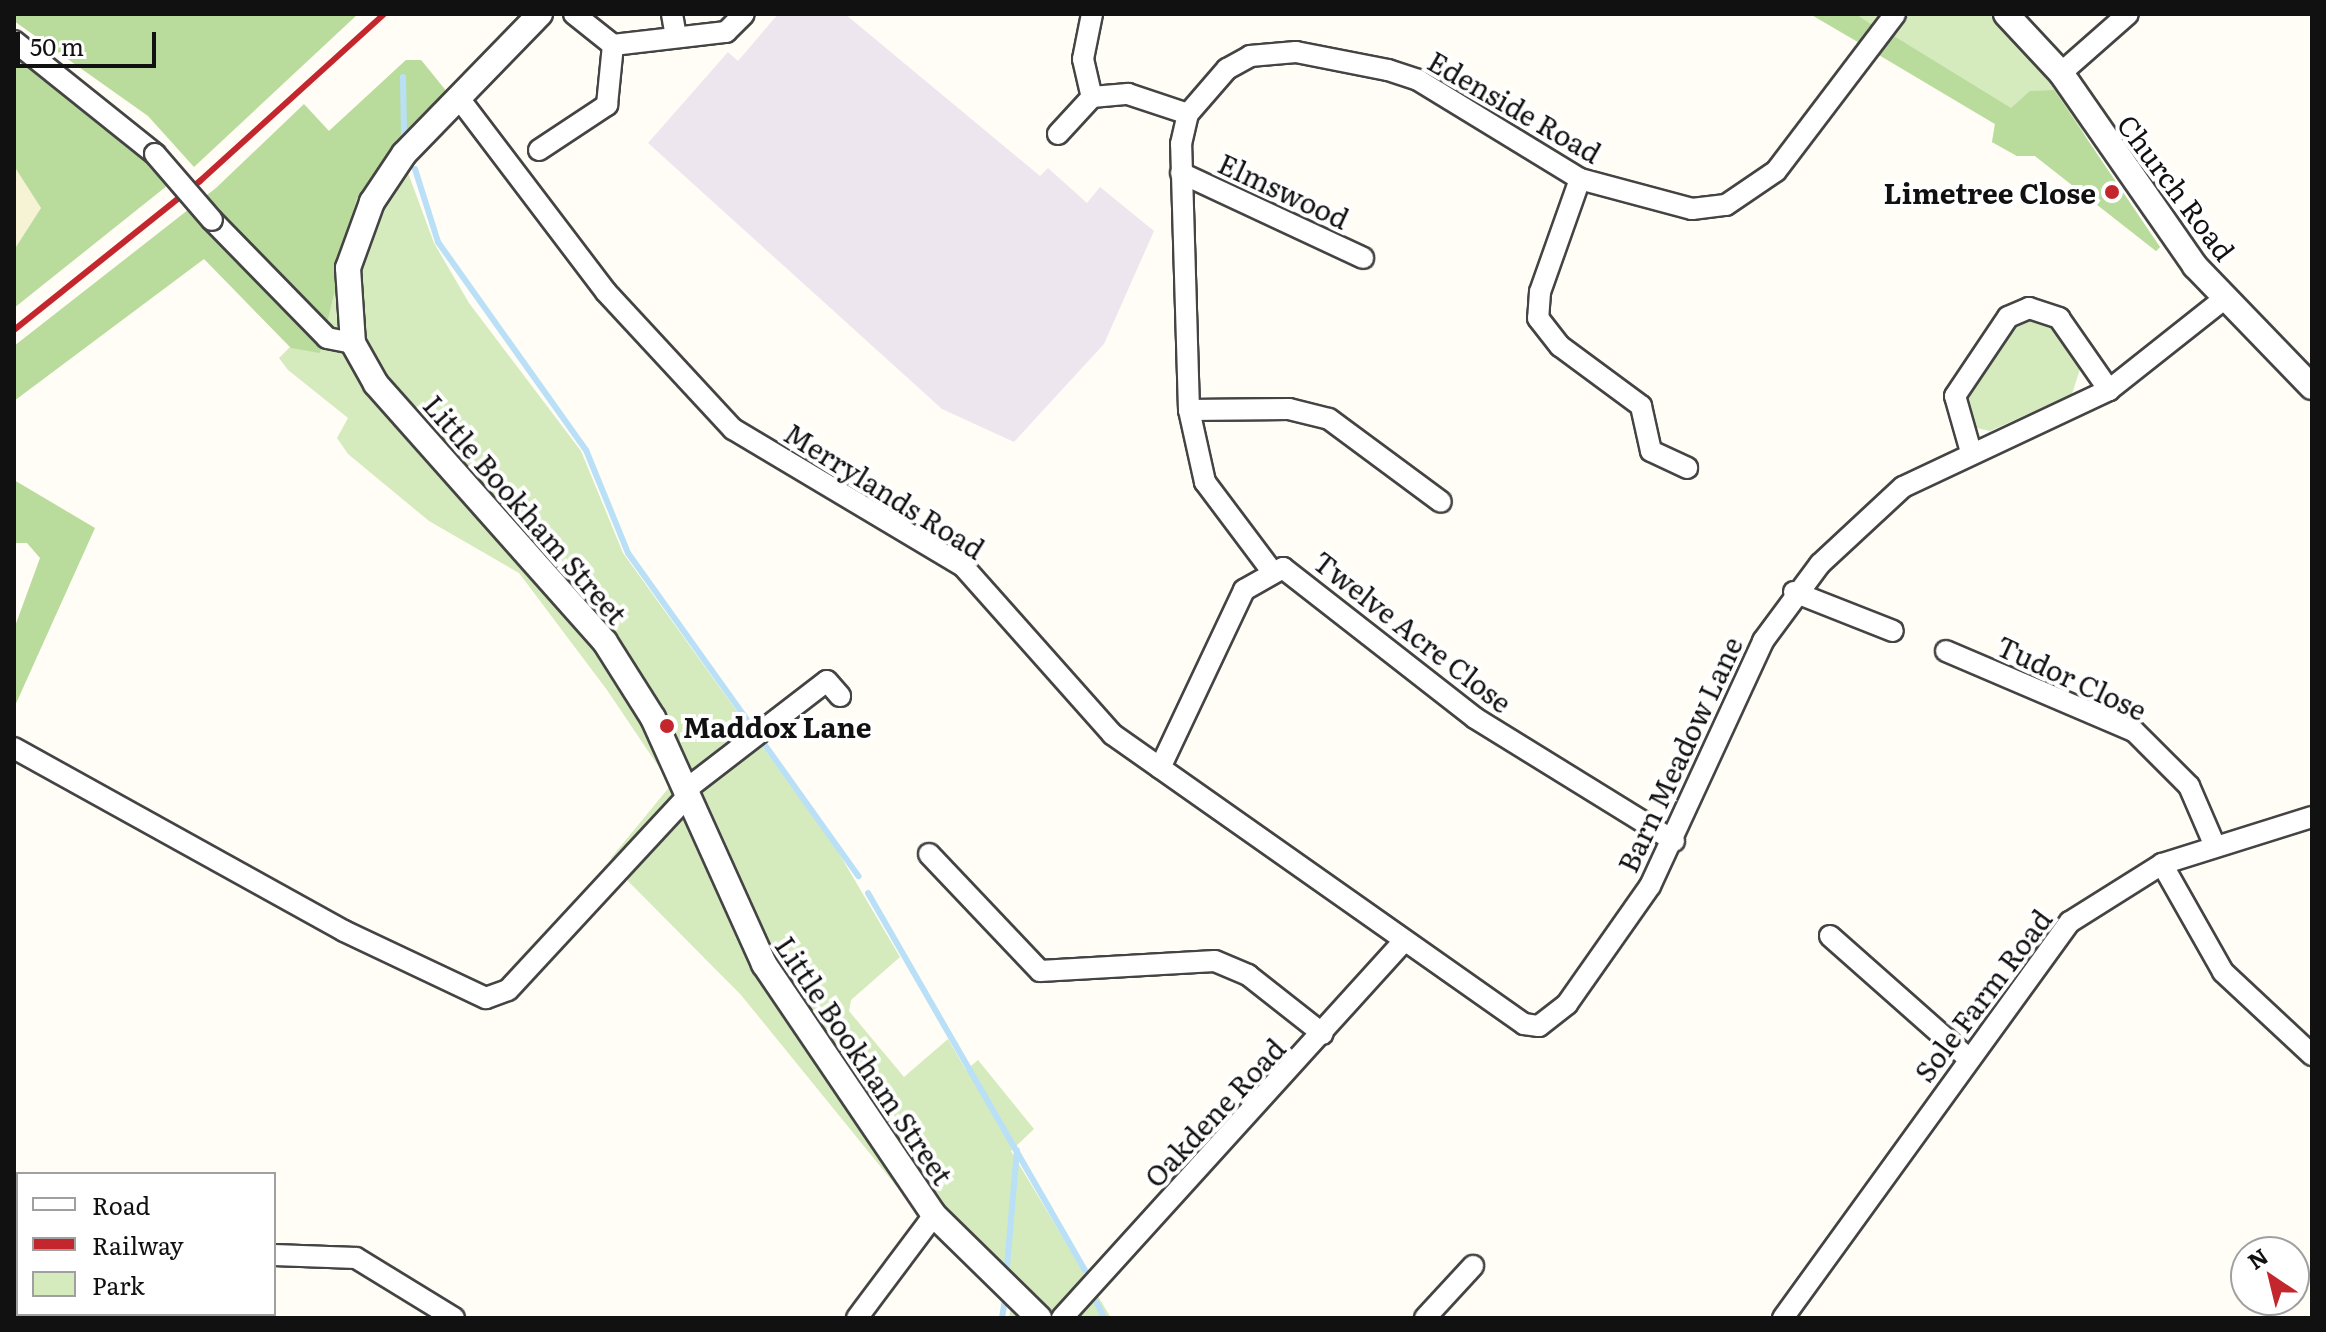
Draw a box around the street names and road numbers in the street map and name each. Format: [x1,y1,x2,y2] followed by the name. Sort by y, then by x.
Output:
[1423,43,1607,169] street label: Edenside Road
[2111,108,2243,266] street label: Church Road
[1213,145,1355,235] street label: Elmswood
[417,388,635,630] street label: Little Bookham Street
[779,415,991,565] street label: Merrylands Road
[1307,543,1519,719] street label: Twelve Acre Close
[1992,628,2152,726] street label: Tudor Close
[1610,631,1748,877] street label: Barn Meadow Lane
[1906,902,2058,1088] street label: Sole Farm Road
[769,929,961,1191] street label: Little Bookham Street
[1137,1031,1291,1193] street label: Oakdene Road

